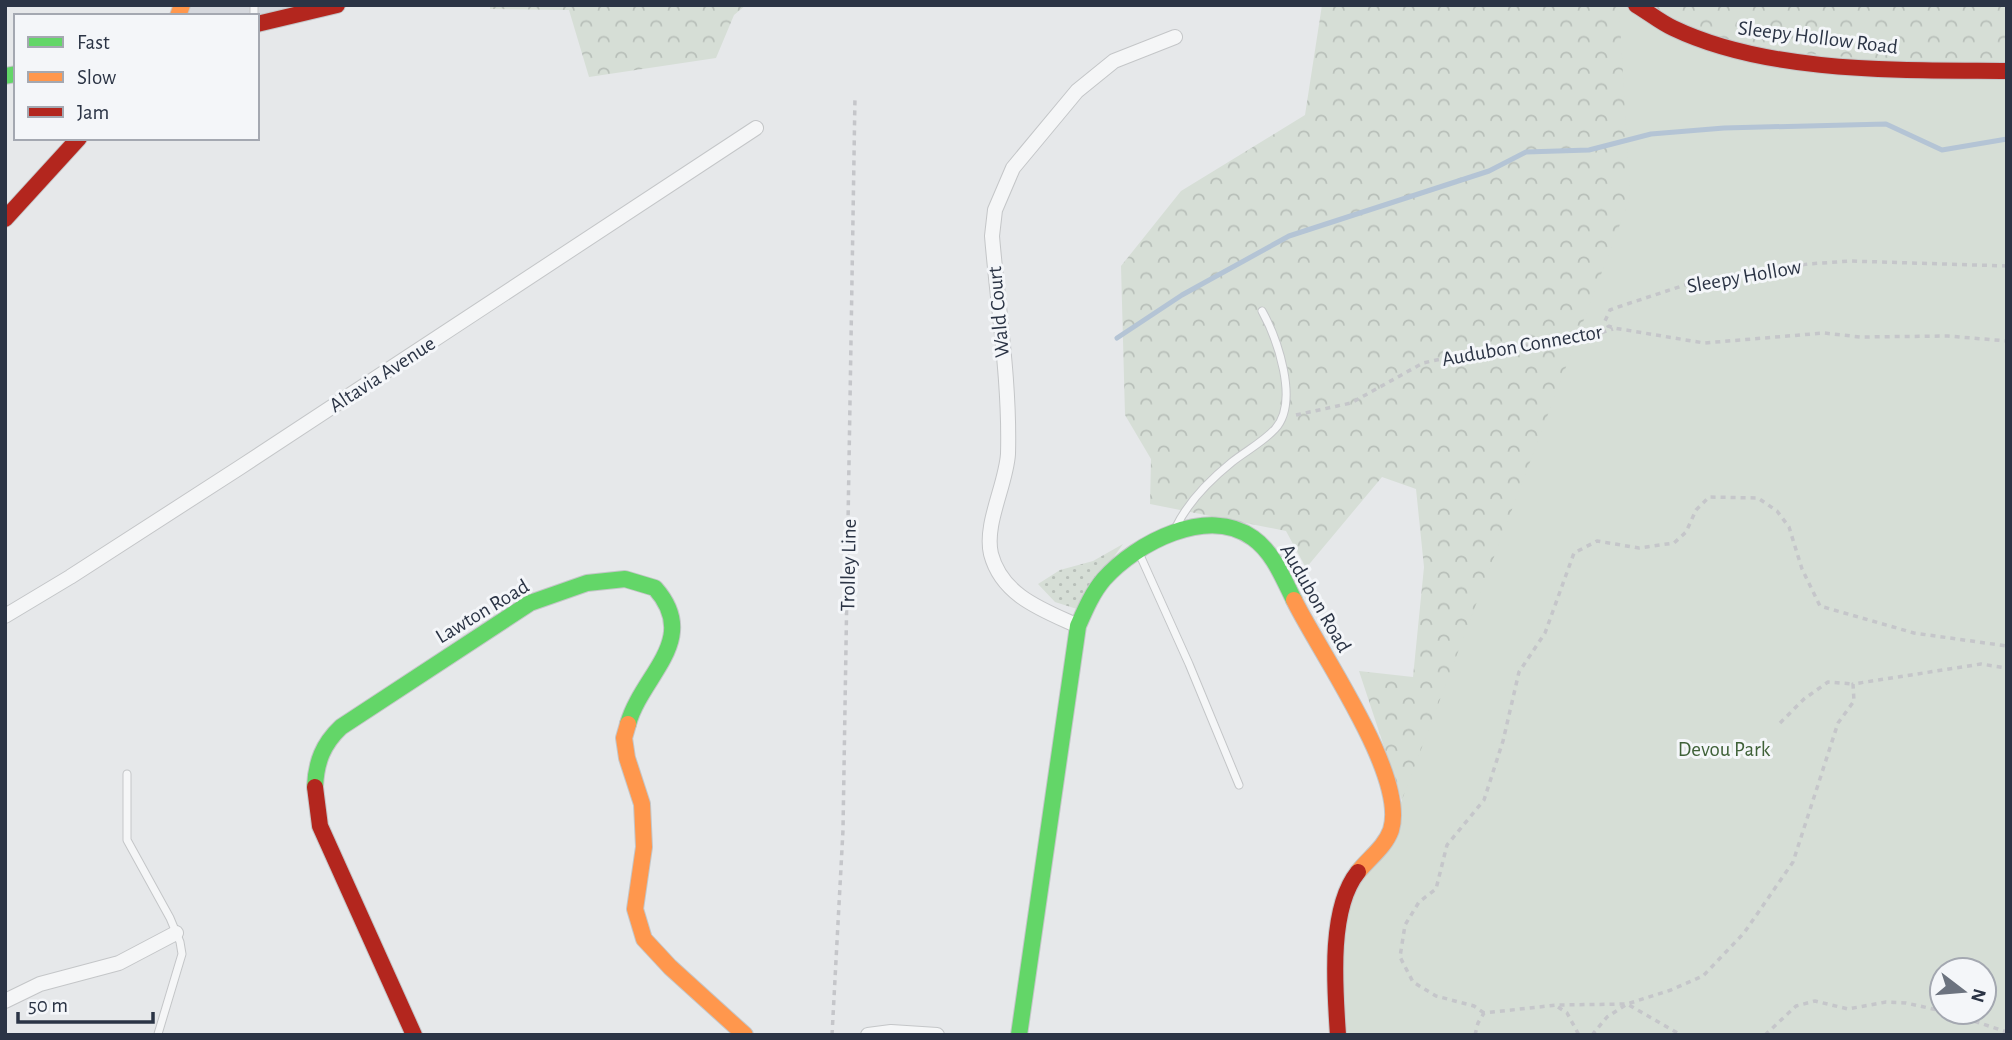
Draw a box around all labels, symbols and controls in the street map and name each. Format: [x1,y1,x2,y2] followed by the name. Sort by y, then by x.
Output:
[14,14,259,140] legend
[1737,17,1899,58] street label: Sleepy Hollow Road
[77,32,110,53] text: Fast
[77,67,116,88] text: Slow
[77,102,109,123] text: Jam
[1685,256,1803,297] street label: Sleepy Hollow
[984,265,1013,359] street label: Wald Court
[1440,321,1604,370] street label: Audubon Connector
[325,332,439,416] street label: Altavia Avenue
[837,518,860,612] street label: Trolley Line
[1276,541,1355,656] street label: Audubon Road
[432,575,533,647] street label: Lawton Road
[1678,739,1771,760] park label: Devou Park
[1928,956,1998,1026] north arrow
[18,981,152,1025] scale bar
[1967,986,1989,1004] text: N
[28,995,68,1016] text: 50 m

